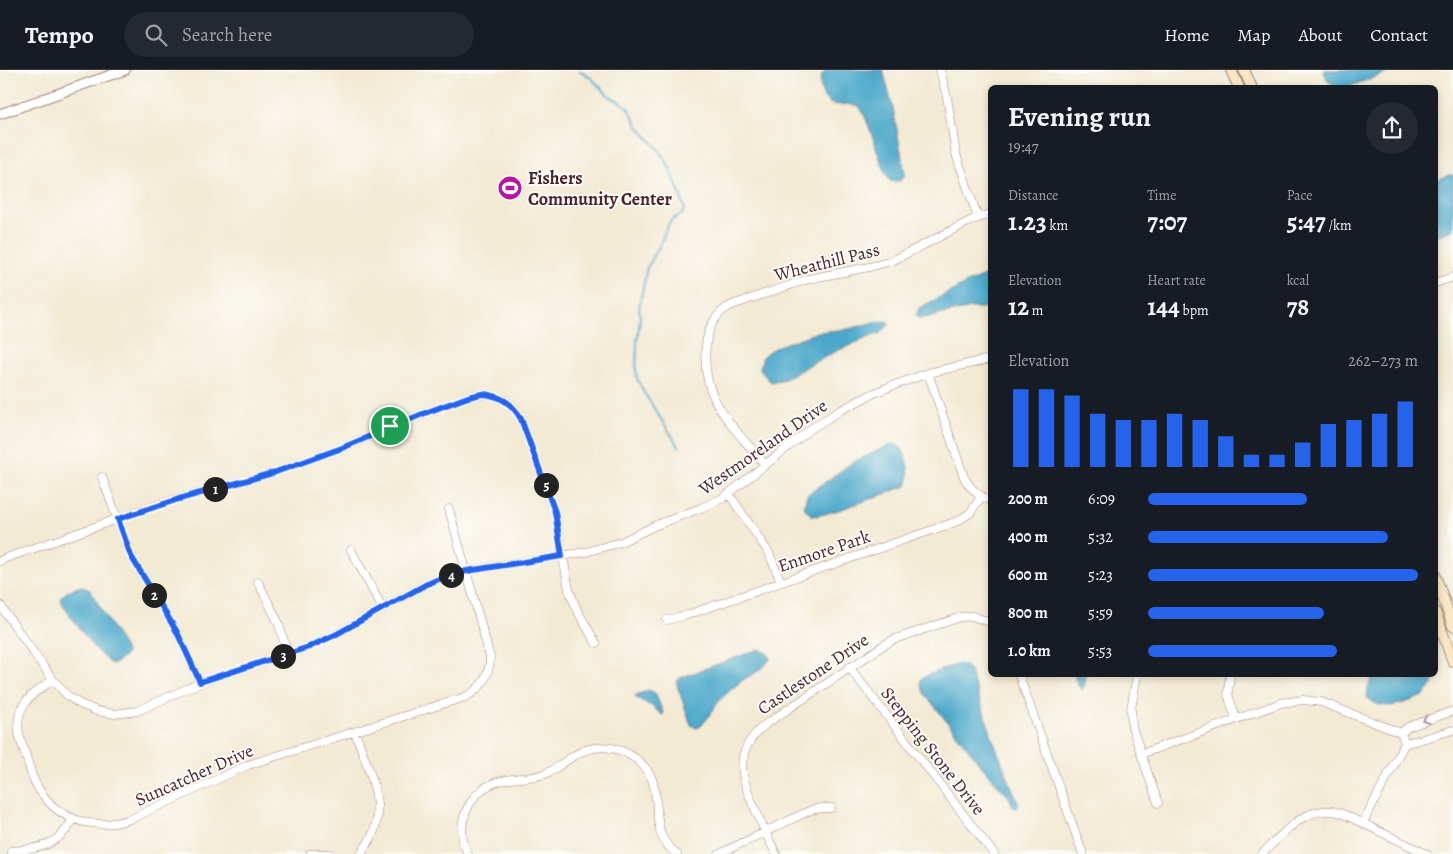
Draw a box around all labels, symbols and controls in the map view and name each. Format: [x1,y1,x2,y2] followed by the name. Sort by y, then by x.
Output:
[124,12,474,57] search box
[25,19,94,51] text: Tempo
[142,21,170,49] icon: search
[182,22,272,48] text: Search here
[1164,23,1209,47] text: Home
[1237,23,1270,47] text: Map
[1298,23,1342,47] text: About
[1370,23,1428,47] text: Contact
[1008,98,1151,136] text: Evening run
[1366,102,1418,154] button: share
[1008,136,1039,158] text: 19:47
[528,166,672,211] place label: Fishers Community Center
[497,175,523,201] sports icon: Fishers Community Center
[1008,186,1058,205] text: Distance
[1147,186,1176,205] text: Time
[1287,186,1313,205] text: Pace
[1008,205,1047,239] text: 1.23
[1147,205,1187,239] text: 7:07
[1287,205,1326,239] text: 5:47
[1047,216,1068,235] text: km
[1326,216,1352,235] text: /km
[771,237,882,287] street label: Wheathill Pass
[1008,271,1062,290] text: Elevation
[1147,271,1206,290] text: Heart rate
[1287,271,1309,290] text: kcal
[1008,290,1029,324] text: 12
[1147,290,1180,324] text: 144
[1287,290,1309,324] text: 78
[1029,301,1043,320] text: m
[1180,301,1209,320] text: bpm
[1008,350,1069,372] text: Elevation
[1348,350,1418,372] text: 262–273 m
[693,394,832,501] street label: Westmoreland Drive
[369,405,411,447] pin
[376,412,404,440] icon: arrive
[534,472,558,498] pin: 5
[202,476,228,502] pin: 1
[544,476,549,495] text: 5
[213,480,218,499] text: 1
[1008,488,1048,510] text: 200 m
[1088,488,1115,510] text: 6:09
[775,524,873,578] street label: Enmore Park
[1008,526,1048,548] text: 400 m
[1088,526,1113,548] text: 5:32
[438,562,464,588] pin: 4
[1008,564,1048,586] text: 600 m
[1088,564,1113,586] text: 5:23
[448,566,455,585] text: 4
[142,582,166,608] pin: 2
[151,586,158,605] text: 2
[1008,602,1048,624] text: 800 m
[1088,602,1113,624] text: 5:59
[753,628,873,720] street label: Castlestone Drive
[1008,640,1051,662] text: 1.0 km
[1088,640,1112,662] text: 5:53
[270,644,296,668] pin: 3
[280,647,287,666] text: 3
[875,682,991,820] street label: Stepping Stone Drive
[1423,714,1431,724] one-way arrow
[131,738,257,812] street label: Suncatcher Drive

